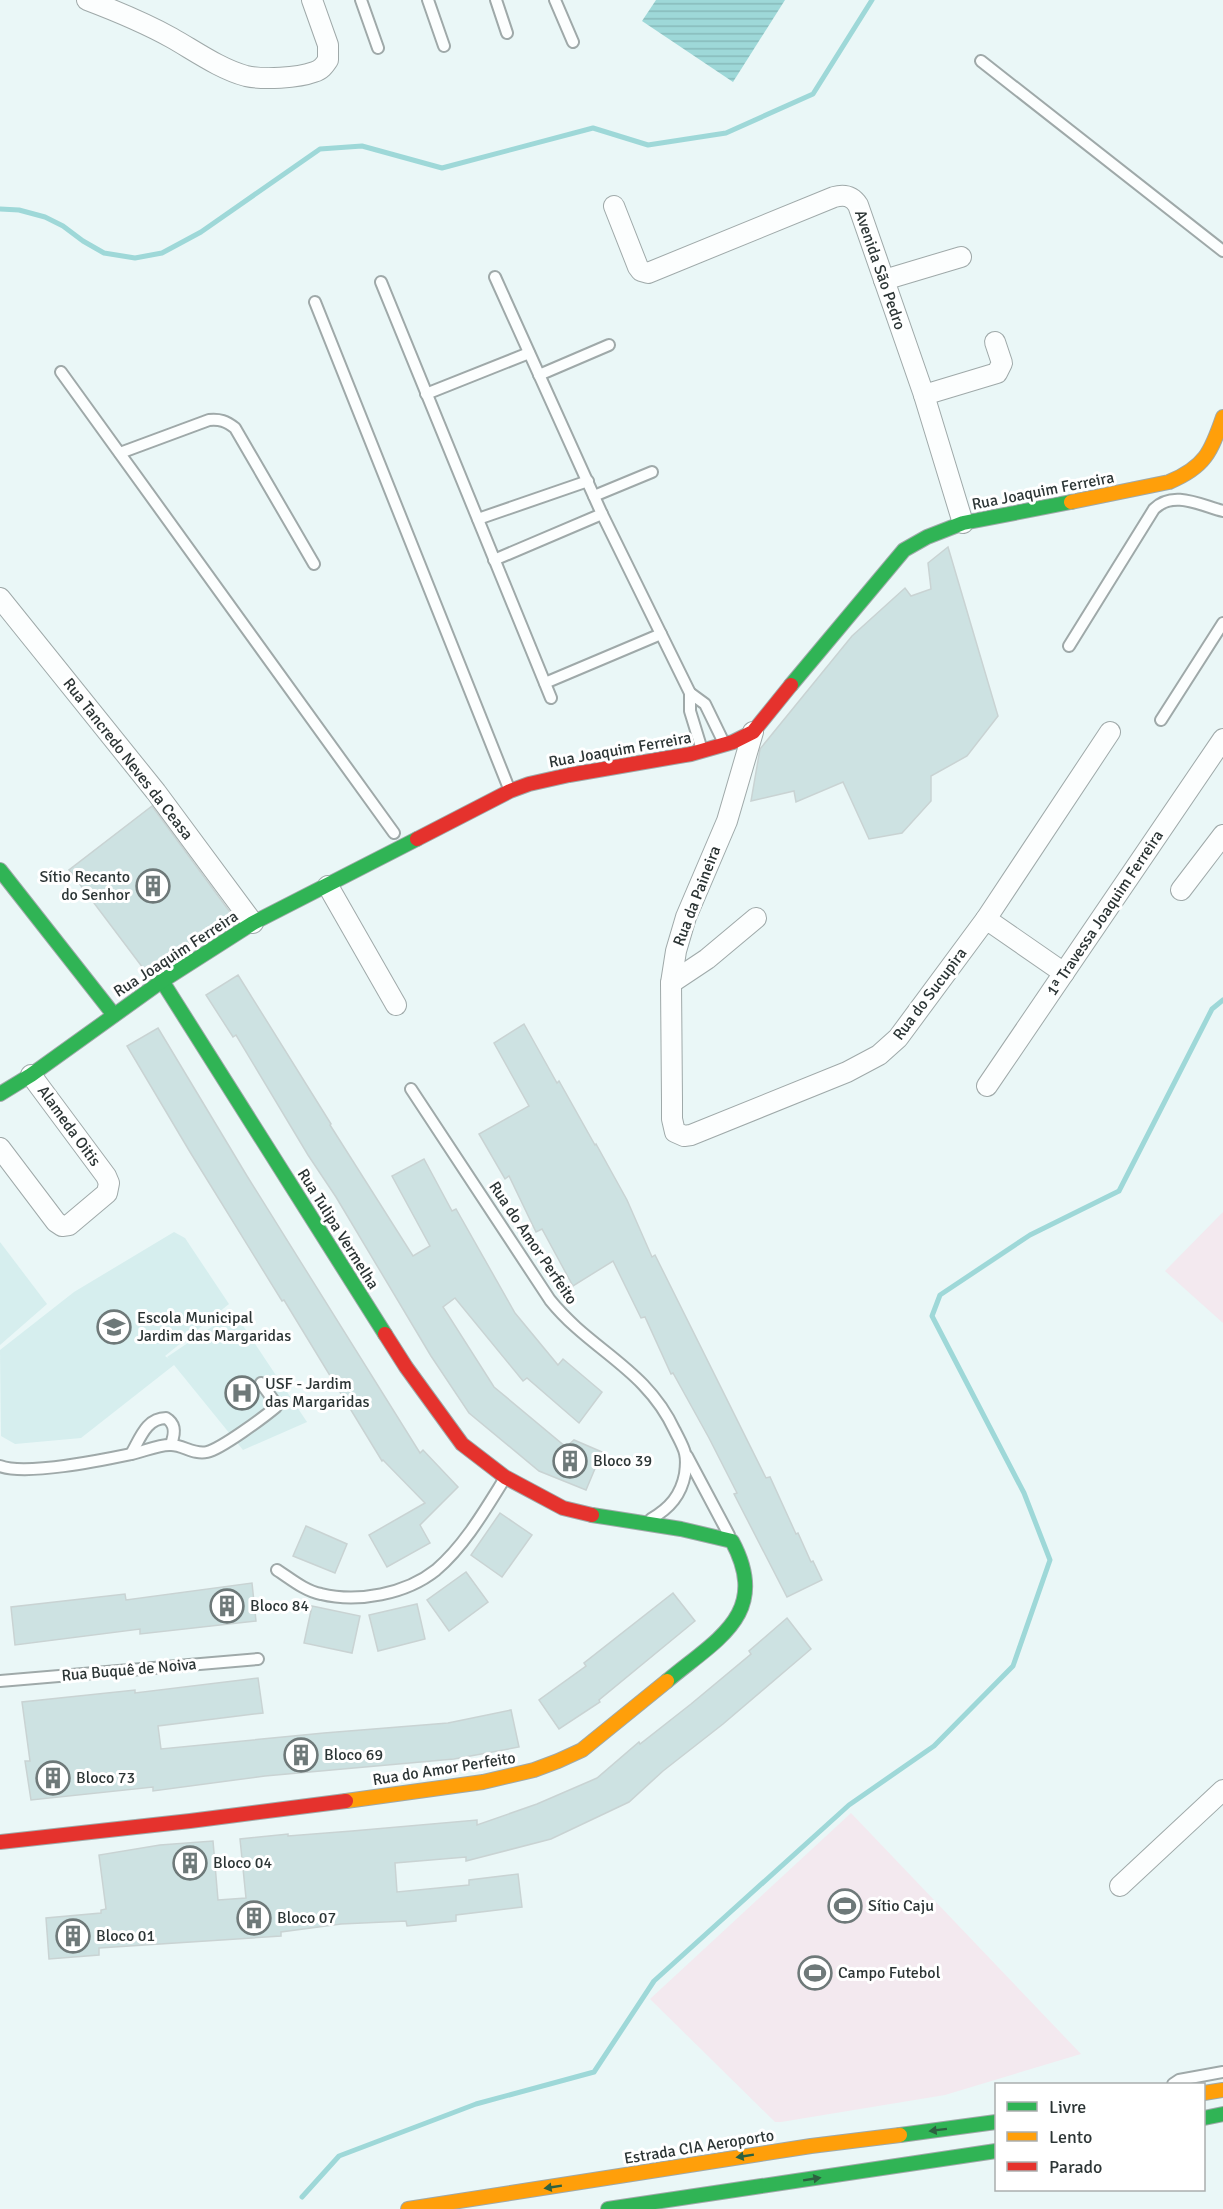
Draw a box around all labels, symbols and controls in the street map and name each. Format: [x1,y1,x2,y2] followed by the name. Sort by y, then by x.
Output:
[850,207,910,333] street label: Avenida São Pedro
[970,467,1116,515] street label: Rua Joaquim Ferreira
[59,674,197,844] street label: Rua Tancredo Neves da Ceasa
[547,728,693,772] street label: Rua Joaquim Ferreira
[1042,826,1168,1000] street label: 1ª Travessa Joaquim Ferreira
[669,843,725,949] street label: Rua da Paineira
[39,867,130,905] place label: Sítio Recanto do Senhor
[135,868,171,904] building icon: Sítio Recanto do Senhor
[110,906,242,1002] street label: Rua Joaquim Ferreira
[889,944,971,1044] street label: Rua do Sucupira
[33,1082,105,1170] street label: Alameda Oitis
[293,1165,383,1293] street label: Rua Tulipa Vermelha
[484,1178,582,1308] street label: Rua do Amor Perfeito
[137,1308,291,1346] place label: Escola Municipal Jardim das Margaridas
[96,1309,132,1345] school or university icon: Escola Municipal Jardim das Margaridas
[265,1374,370,1412] place label: USF - Jardim das Margaridas
[224,1375,260,1411] hospital icon: USF - Jardim das Margaridas
[552,1443,588,1479] building icon: Bloco 39
[593,1451,652,1471] place label: Bloco 39
[209,1588,245,1624] building icon: Bloco 84
[250,1596,309,1616] place label: Bloco 84
[61,1654,197,1686] street label: Rua Buquê de Noiva
[283,1737,319,1773] building icon: Bloco 69
[324,1745,383,1765] place label: Bloco 69
[371,1748,517,1790] street label: Rua do Amor Perfeito
[35,1760,71,1796] building icon: Bloco 73
[76,1768,135,1788] place label: Bloco 73
[172,1845,208,1881] building icon: Bloco 04
[213,1853,272,1873] place label: Bloco 04
[827,1888,863,1924] sports icon: Sítio Caju
[868,1896,934,1916] place label: Sítio Caju
[236,1900,272,1936] building icon: Bloco 07
[277,1908,336,1928] place label: Bloco 07
[55,1918,91,1954] building icon: Bloco 01
[96,1926,155,1946] place label: Bloco 01
[797,1955,833,1991] sports icon: Campo Futebol
[838,1963,941,1983] place label: Campo Futebol
[995,2083,1205,2191] legend
[1049,2096,1086,2118] text: Livre
[623,2125,775,2169] street label: Estrada CIA Aeroporto
[929,2125,948,2134] one-way arrow
[1049,2126,1092,2148] text: Lento
[736,2152,755,2161] one-way arrow
[1049,2156,1102,2178] text: Parado
[802,2174,821,2183] one-way arrow
[543,2182,562,2191] one-way arrow

